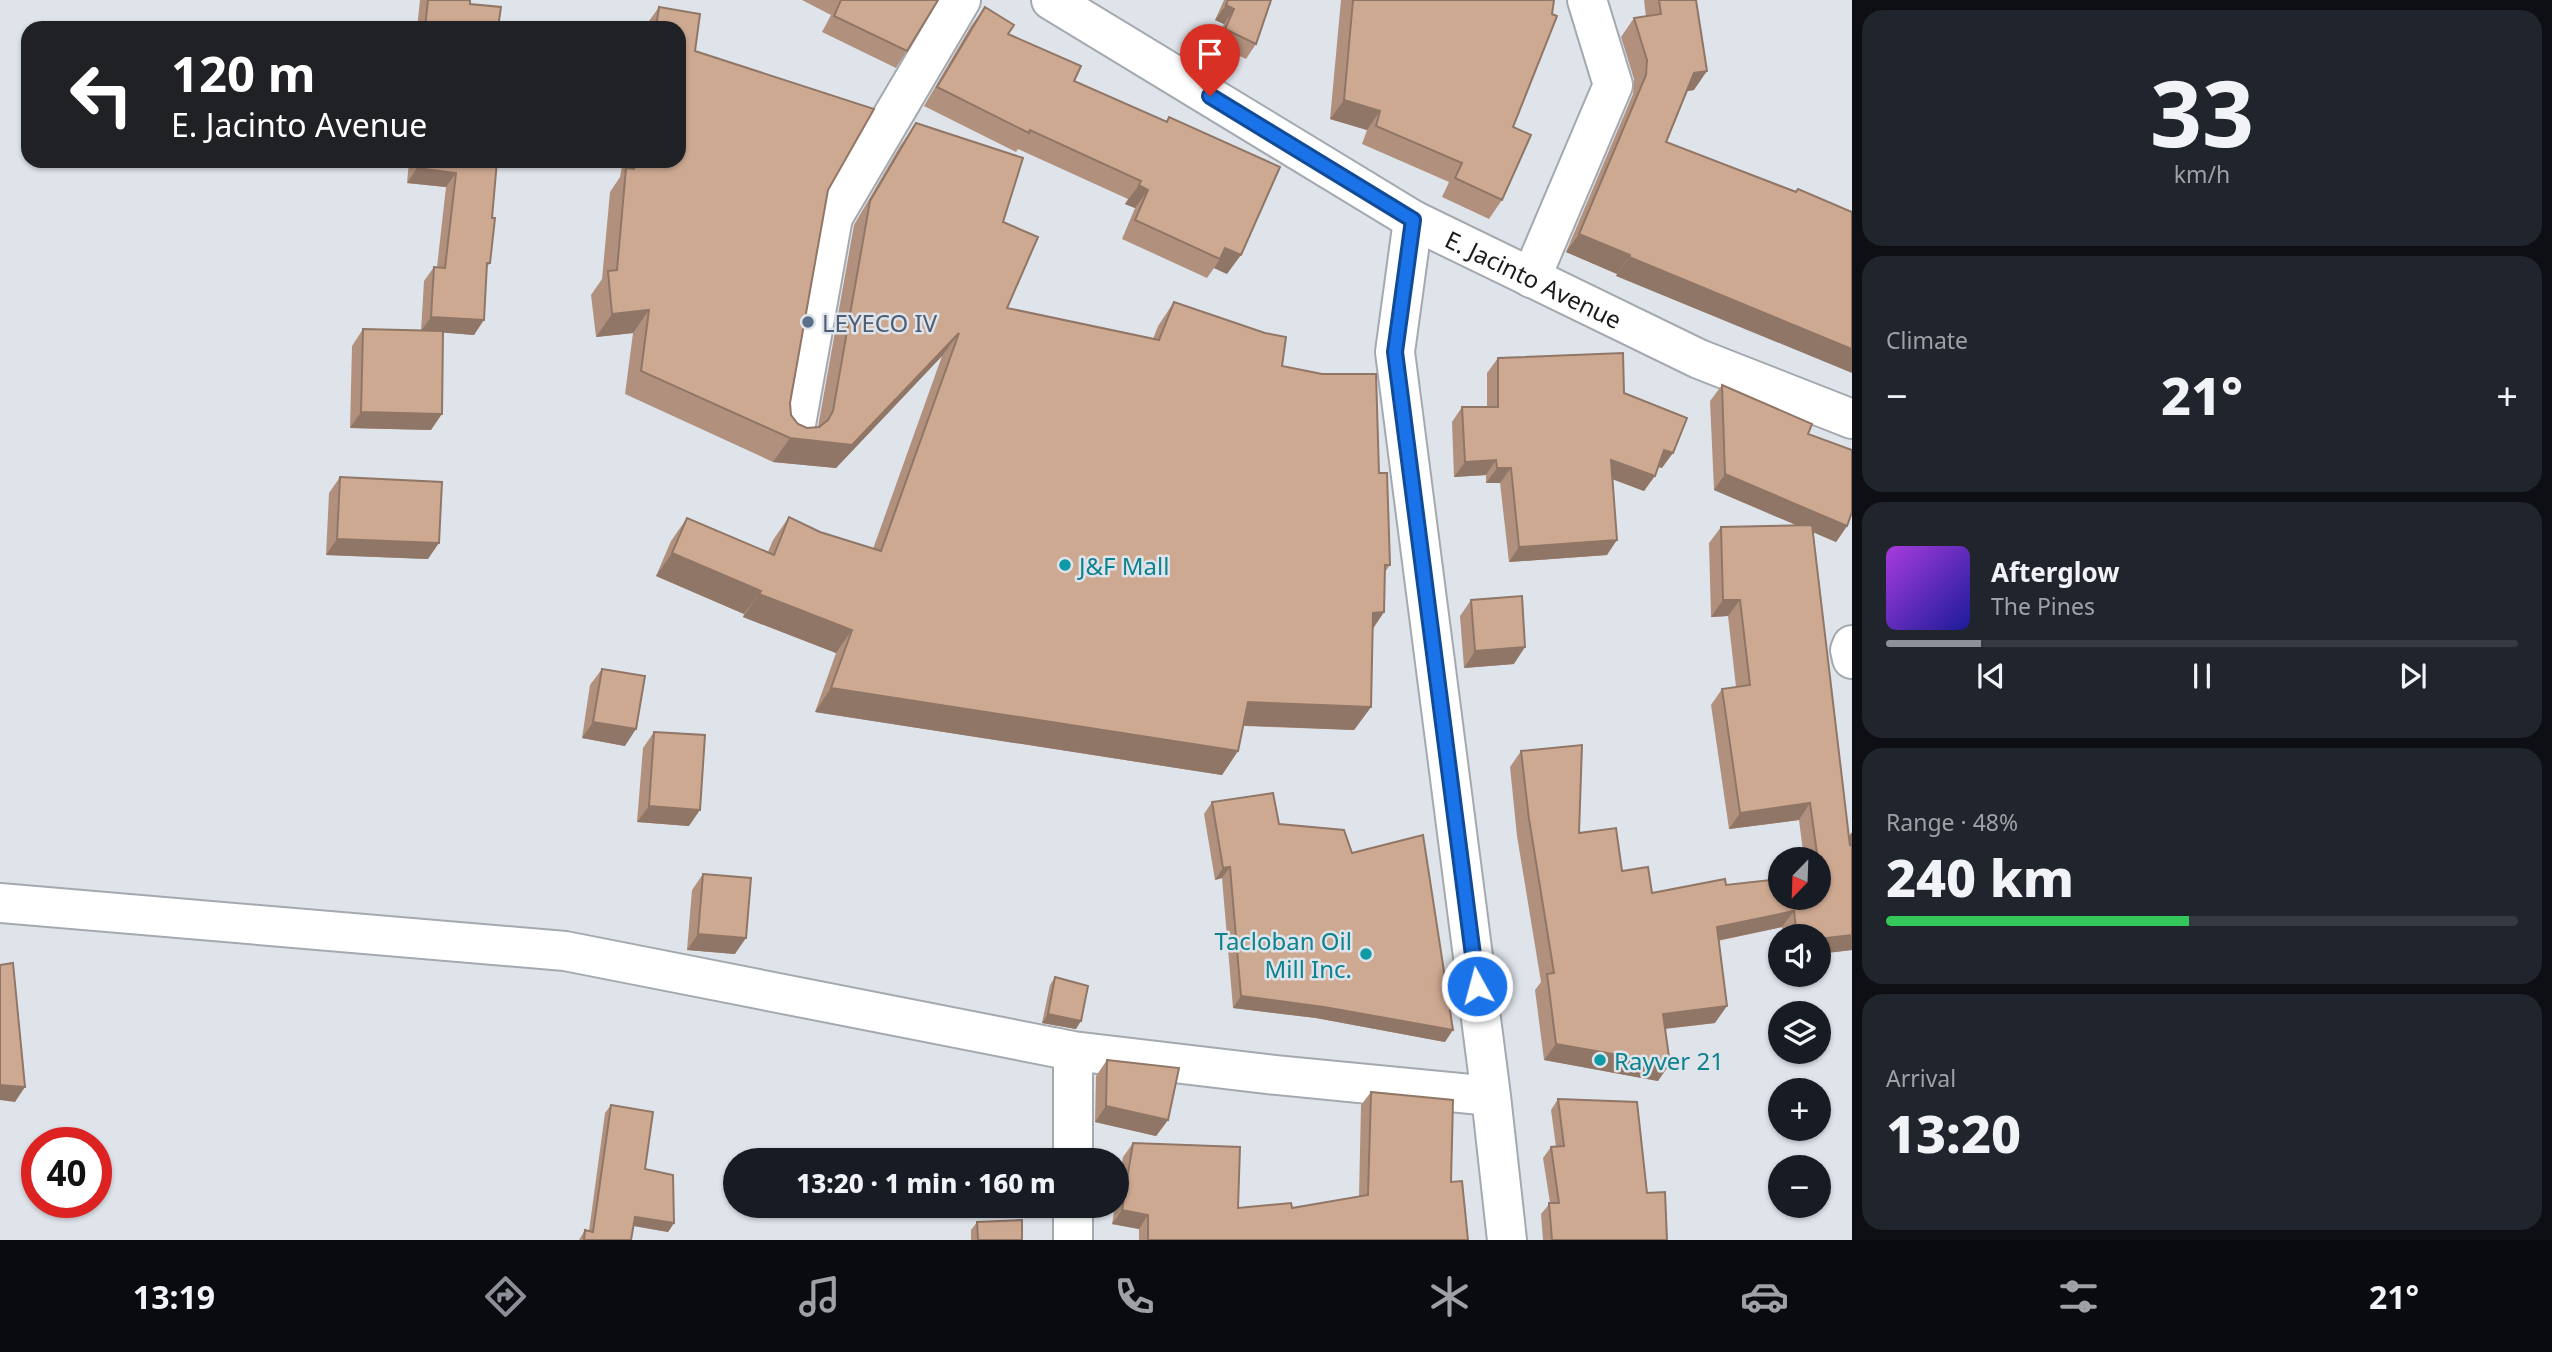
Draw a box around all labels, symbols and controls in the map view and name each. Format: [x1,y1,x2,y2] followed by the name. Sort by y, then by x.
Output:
[1180,24,1240,96] pin
[1191,35,1229,73] icon: arrive
[171,40,316,106] text: 120 m
[56,49,147,140] icon: left
[2150,50,2254,174] text: 33
[171,103,427,146] text: E. Jacinto Avenue
[2174,158,2230,190] text: km/h
[1440,222,1628,336] street label: E. Jacinto Avenue
[822,306,938,339] place label: LEYECO IV
[800,314,816,330] marker: LEYECO IV
[1886,324,1968,356] text: Climate
[2161,359,2243,430] text: 21°
[1886,369,1908,421] text: −
[2496,369,2518,421] text: +
[1077,549,1169,582] place label: J&F Mall
[1991,554,2119,590] text: Afterglow
[1057,557,1073,573] marker: J&F Mall
[1991,590,2095,622] text: The Pines
[1972,657,2010,695] icon: previous
[2183,657,2221,695] icon: pause
[2394,657,2432,695] icon: next
[1886,806,2018,838] text: Range · 48%
[1886,841,2074,912] text: 240 km
[1768,847,1830,910] north arrow
[1768,847,1831,1218] map controls
[1214,924,1352,985] place label: Tacloban Oil Mill Inc.
[1768,924,1831,987] button: sound
[1358,946,1374,962] marker: Tacloban Oil Mill Inc.
[1440,949,1514,1023] position arrow
[1768,1001,1831,1064] button: layers
[1614,1044,1724,1077] place label: Rayver 21
[1592,1052,1608,1068] marker: Rayver 21
[1886,1062,1956,1094] text: Arrival
[1768,1078,1831,1141] button: +
[1886,1097,2021,1168] text: 13:20
[21,1127,112,1218] speed limit sign: 40
[1768,1155,1831,1218] button: −
[796,1165,1056,1201] text: 13:20 · 1 min · 160 m
[481,1272,530,1321] icon: directions
[795,1272,844,1321] icon: music
[1110,1272,1159,1321] icon: phone
[1425,1272,1474,1321] icon: climate
[1740,1272,1789,1321] icon: car
[2054,1272,2103,1321] icon: filters
[133,1275,215,1318] text: 13:19
[2369,1275,2419,1318] text: 21°

